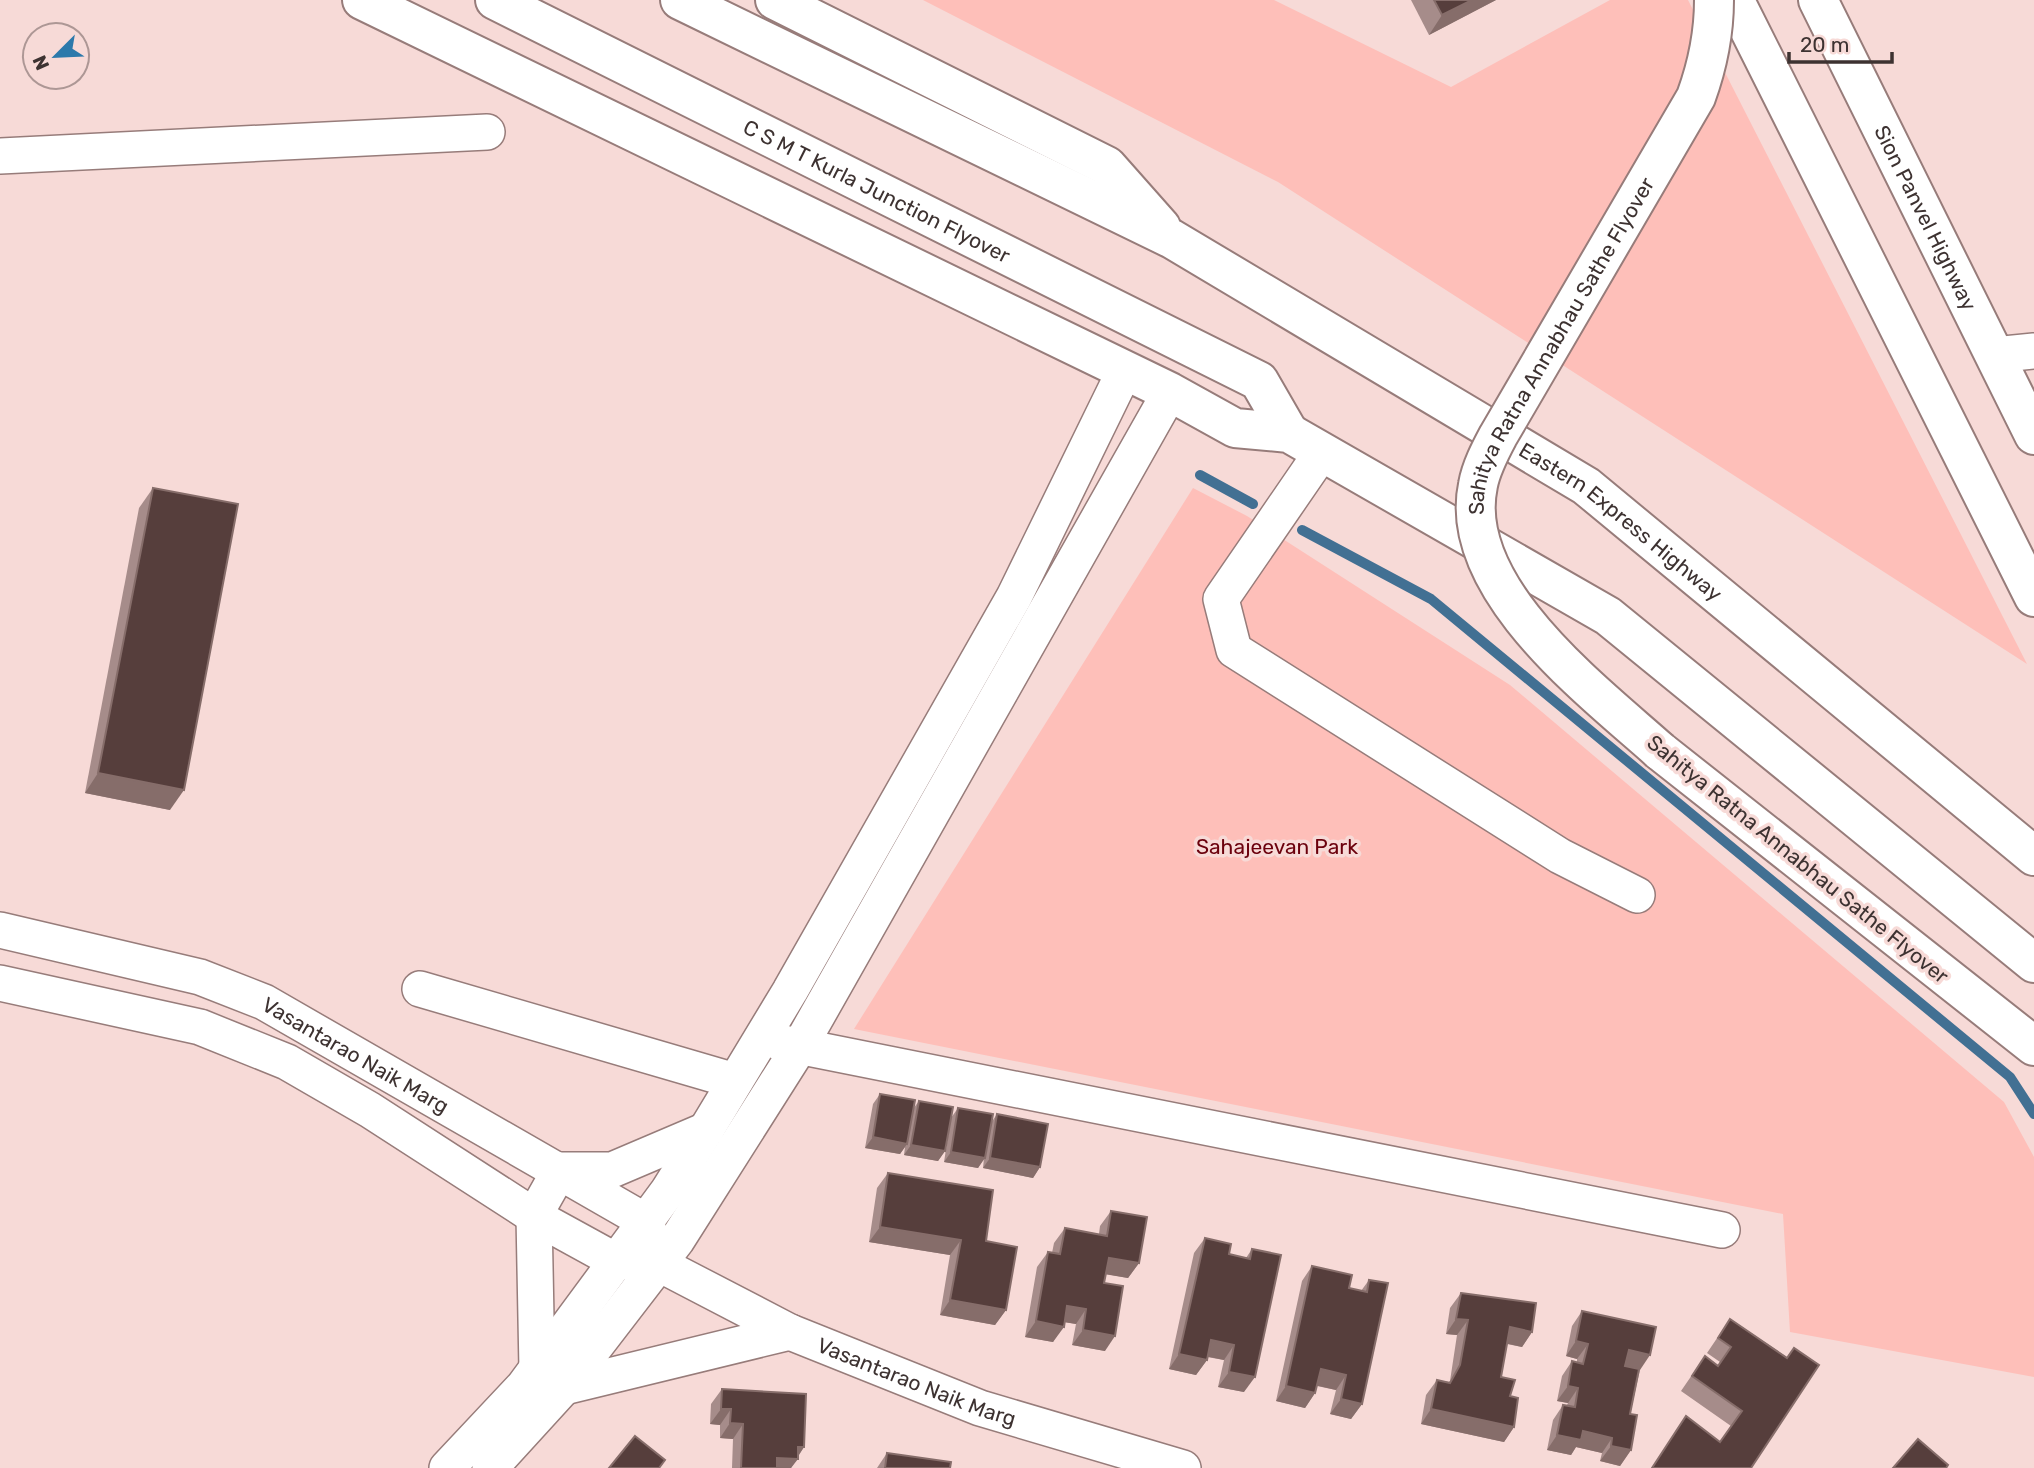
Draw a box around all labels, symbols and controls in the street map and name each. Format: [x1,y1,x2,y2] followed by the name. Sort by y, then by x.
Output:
[21,21,91,91] north arrow
[1789,21,1892,65] scale bar
[1800,32,1849,57] text: 20 m
[28,52,54,74] text: N
[740,114,1015,268] street label: C S M T Kurla Junction Flyover
[1870,121,1983,315] street label: Sion Panvel Highway
[1463,173,1659,515] street label: Sahitya Ratna Annabhau Sathe Flyover
[1515,437,1728,606] street label: Eastern Express Highway
[1642,730,1954,988] street label: Sahitya Ratna Annabhau Sathe Flyover
[1196,834,1358,859] park label: Sahajeevan Park
[258,991,454,1118] street label: Vasantarao Naik Marg
[814,1332,1019,1431] street label: Vasantarao Naik Marg

